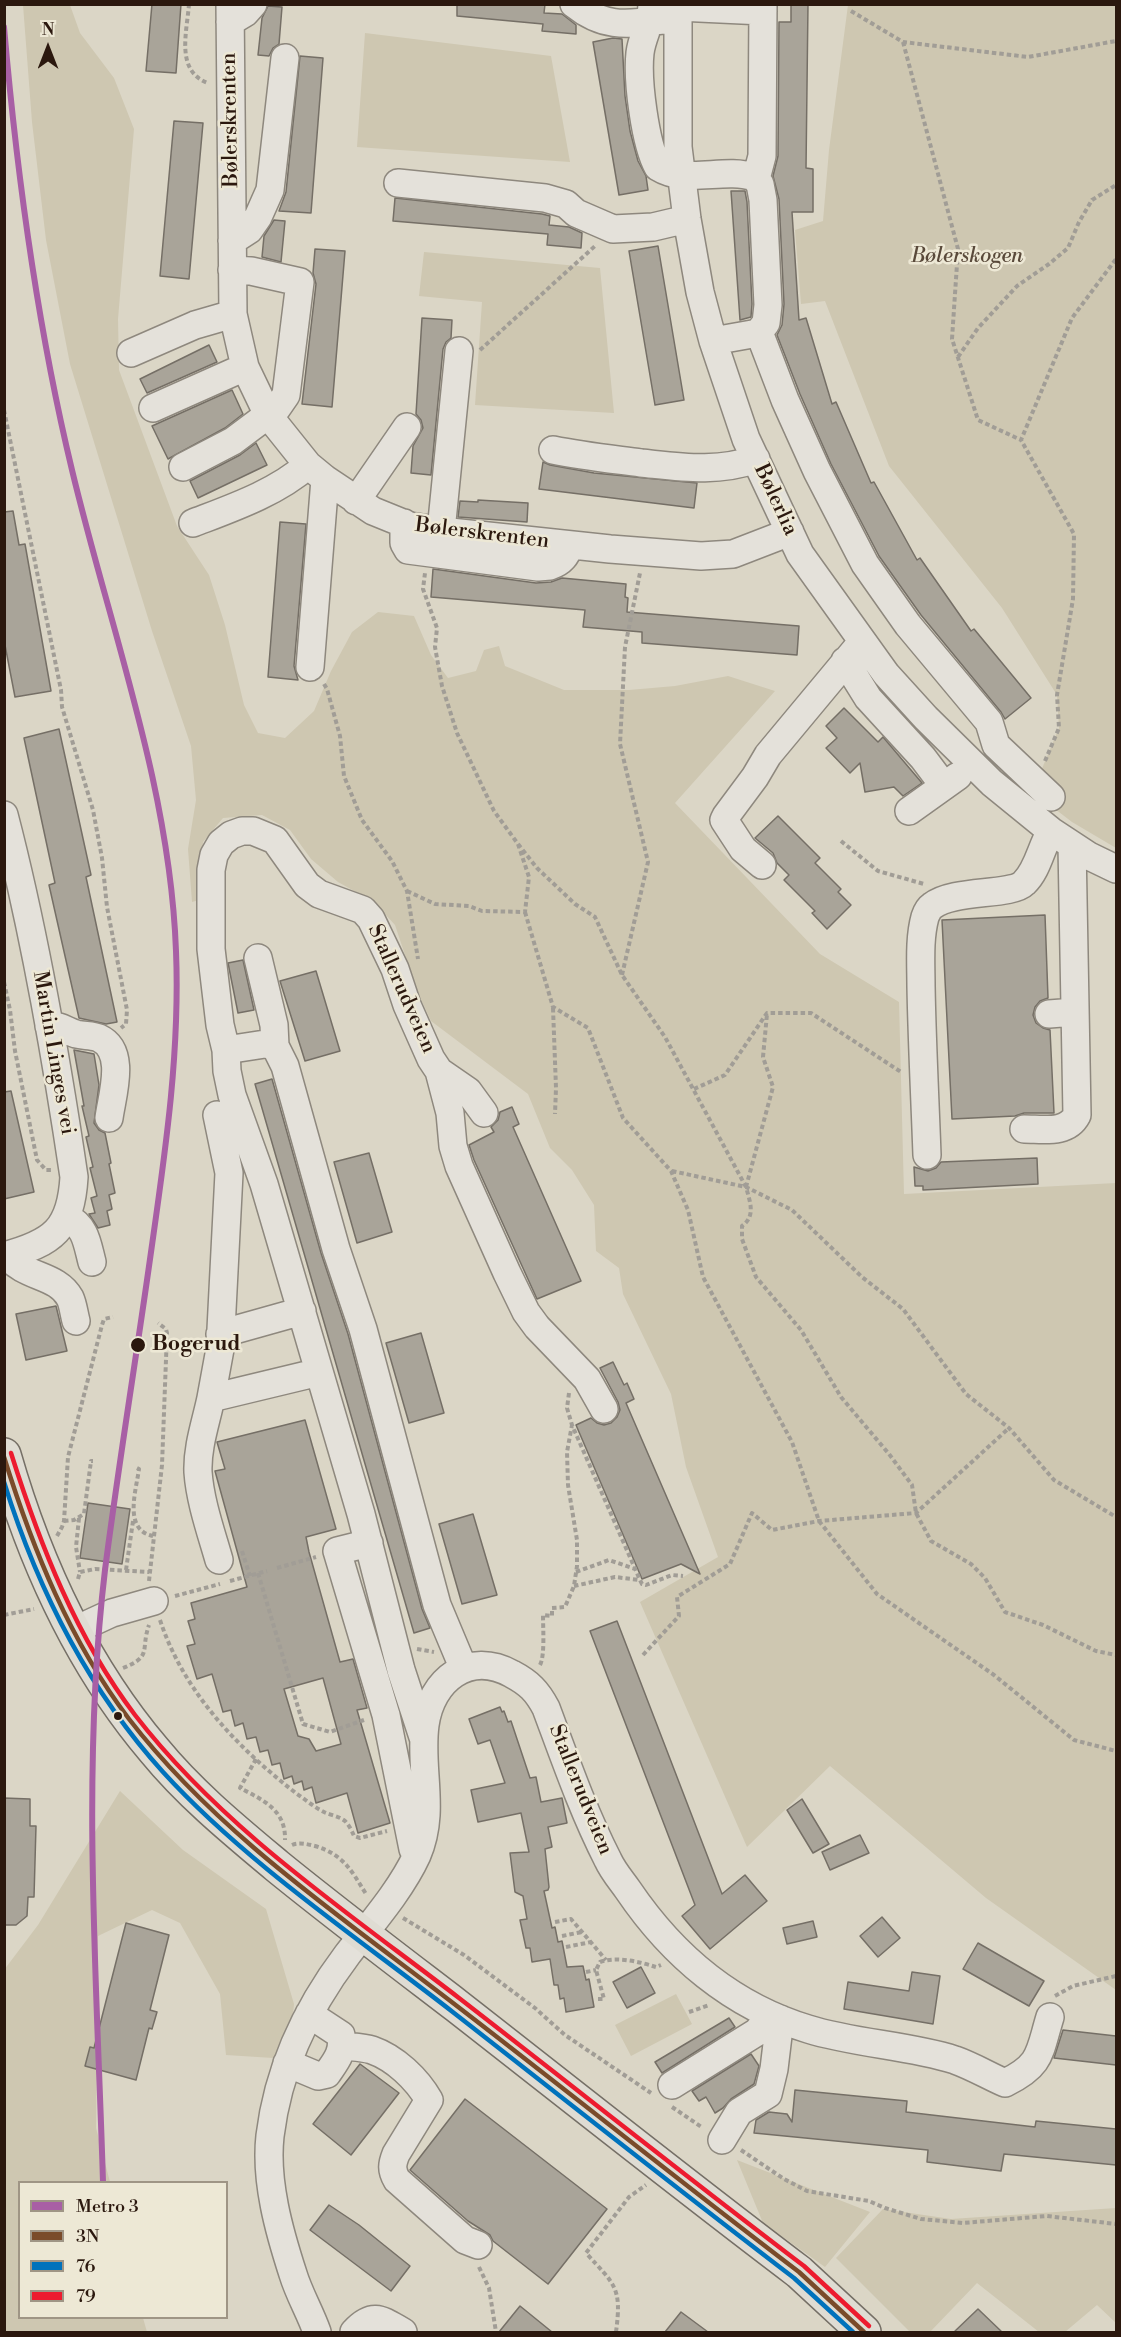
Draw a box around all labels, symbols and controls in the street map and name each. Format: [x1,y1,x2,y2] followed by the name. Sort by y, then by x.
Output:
[18,18,78,78] north arrow
[42,20,54,40] text: N
[217,52,245,188] street label: Bølerskrenten
[911,244,1023,270] park label: Bølerskogen
[748,460,802,540] street label: Bølerlia
[413,513,551,555] street label: Bølerskrenten
[361,921,441,1057] street label: Stallerudveien
[26,969,80,1137] street label: Martin Linges vei
[152,1332,241,1358] place label: Bogerud
[129,1336,147,1354] marker: Bogerud
[112,1710,124,1722] unlabelled marker
[542,1721,618,1859] street label: Stallerudveien
[18,2181,228,2319] legend
[76,2195,139,2218] text: Metro 3
[76,2225,99,2248] text: 3N
[76,2255,95,2278] text: 76
[76,2285,96,2308] text: 79

